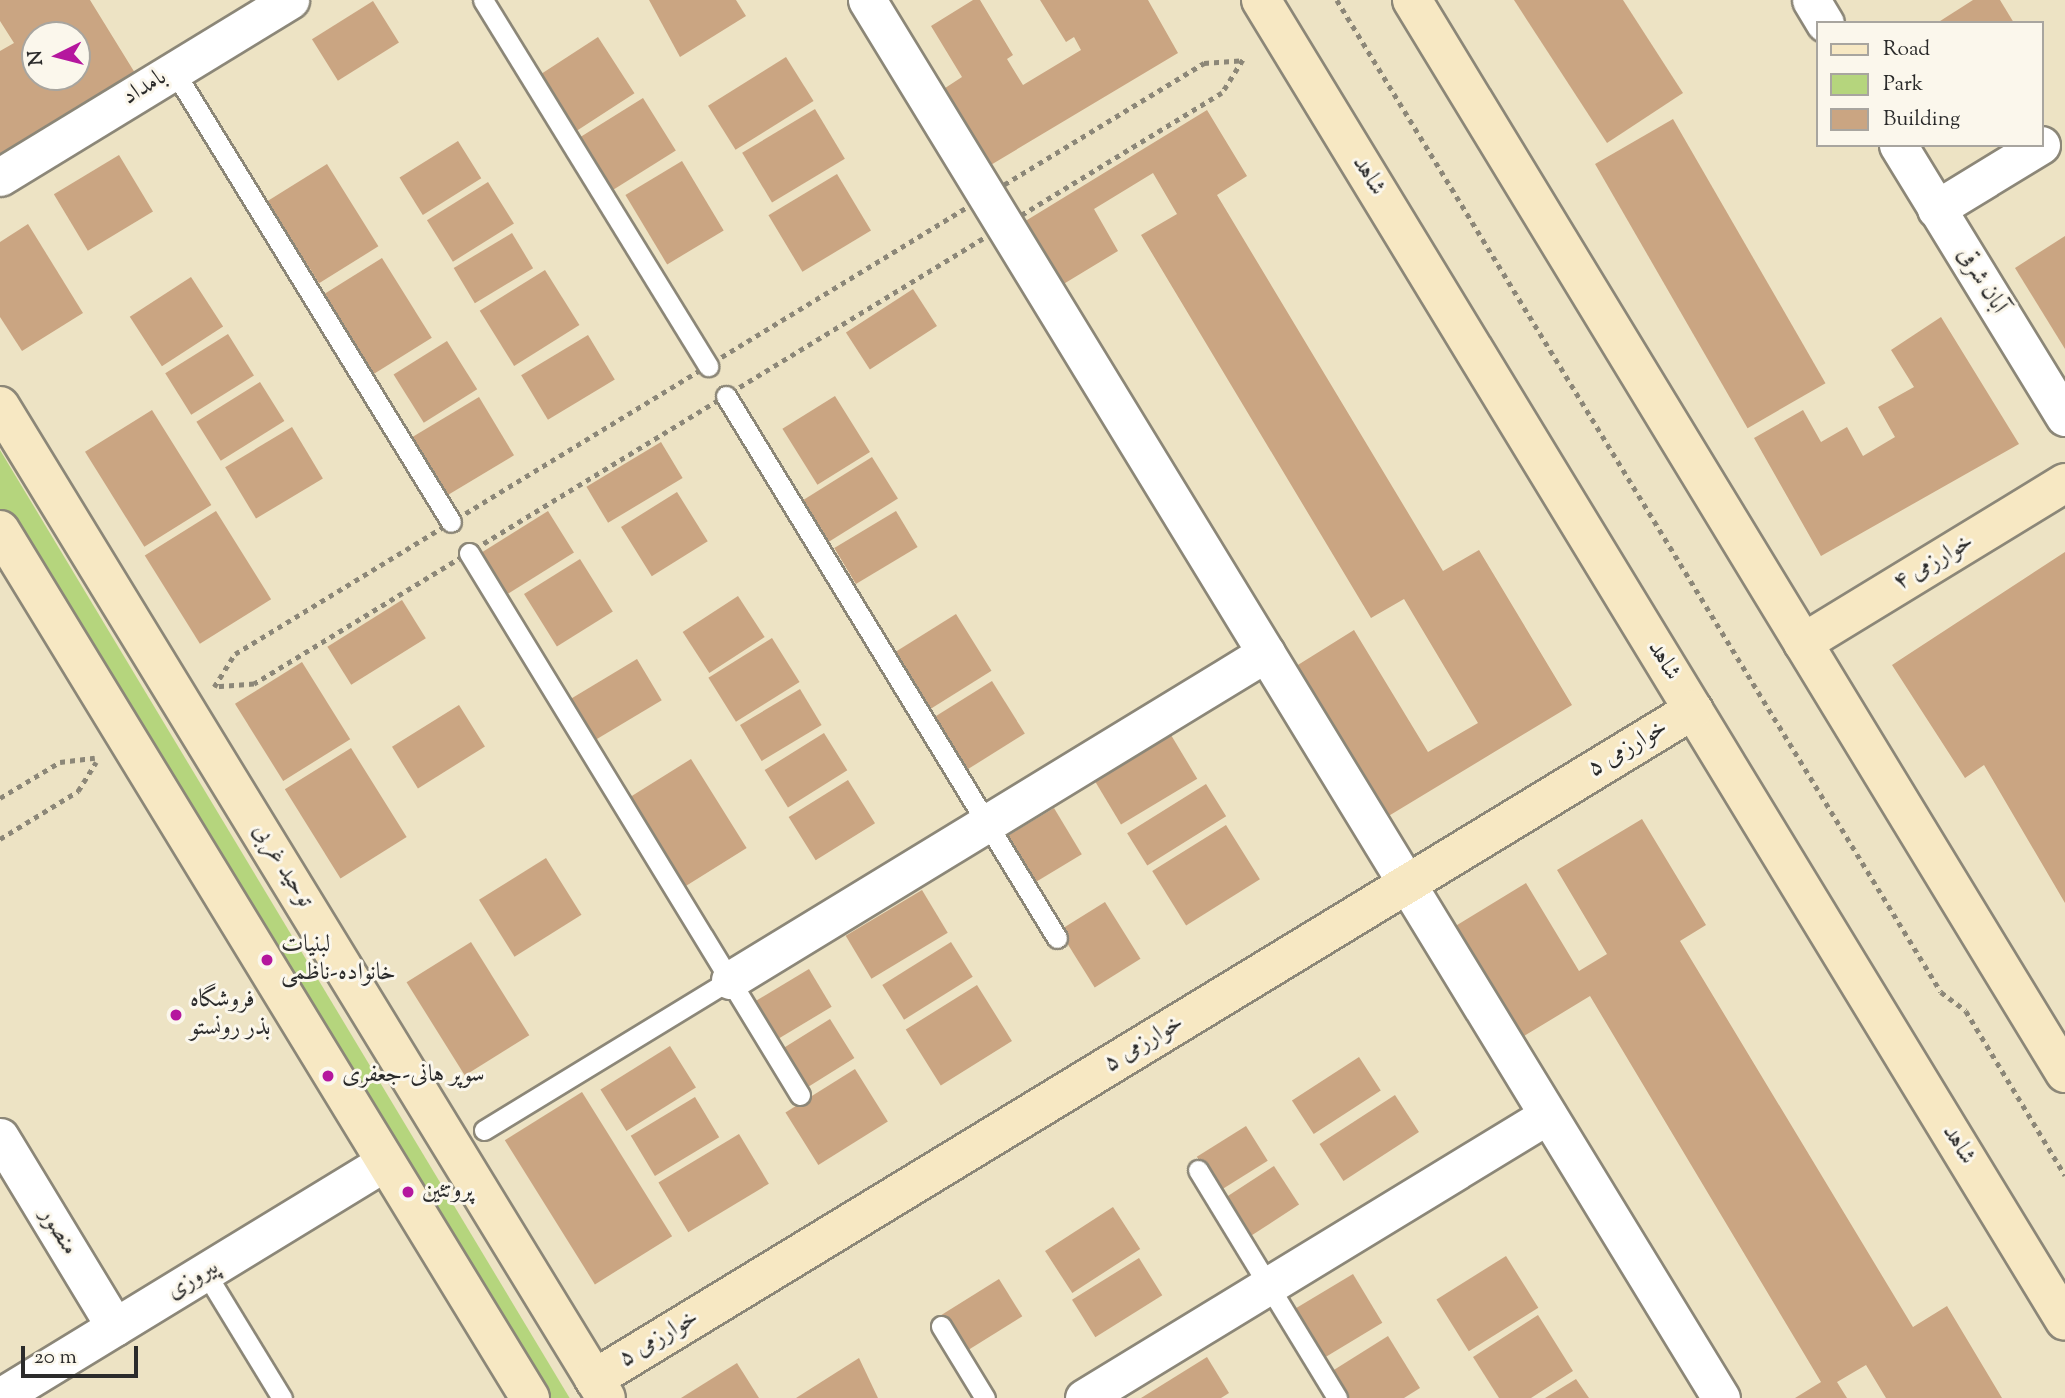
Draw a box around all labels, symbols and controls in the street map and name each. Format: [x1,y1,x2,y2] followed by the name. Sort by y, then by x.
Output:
[21,21,91,91] north arrow
[1816,21,2044,147] legend
[1883,35,1930,65] text: Road
[22,49,51,67] text: N
[118,64,172,112] street label: بامداد
[1883,70,1923,100] text: Park
[1883,105,1960,135] text: Building
[1345,151,1391,201] street label: شاهد
[1950,243,2012,319] street label: آبان شرقی
[1889,528,1979,598] street label: خوارزمی ۴
[1640,636,1686,686] street label: شاهد
[1583,714,1673,784] street label: خوارزمی ۵
[245,819,319,913] street label: توحید غربی
[281,932,396,988] place label: لبنیات خانواده-ناظمی
[259,952,275,968] marker: لبنیات خانواده-ناظمی
[190,987,271,1043] place label: فروشگاه بذر رونستو
[168,1007,184,1023] marker: فروشگاه بذر رونستو
[1099,1009,1189,1079] street label: خوارزمی ۵
[342,1062,485,1090] place label: سوپر هانی-جعفری
[320,1068,336,1084] marker: سوپر هانی-جعفری
[1935,1120,1981,1170] street label: شاهد
[422,1178,473,1206] place label: پروتئین
[400,1184,416,1200] marker: پروتئین
[33,1203,83,1261] street label: منصور
[162,1253,224,1307] street label: پیروزی
[614,1304,704,1374] street label: خوارزمی ۵
[24,1332,142,1376] scale bar
[34,1343,77,1373] text: 20 m

